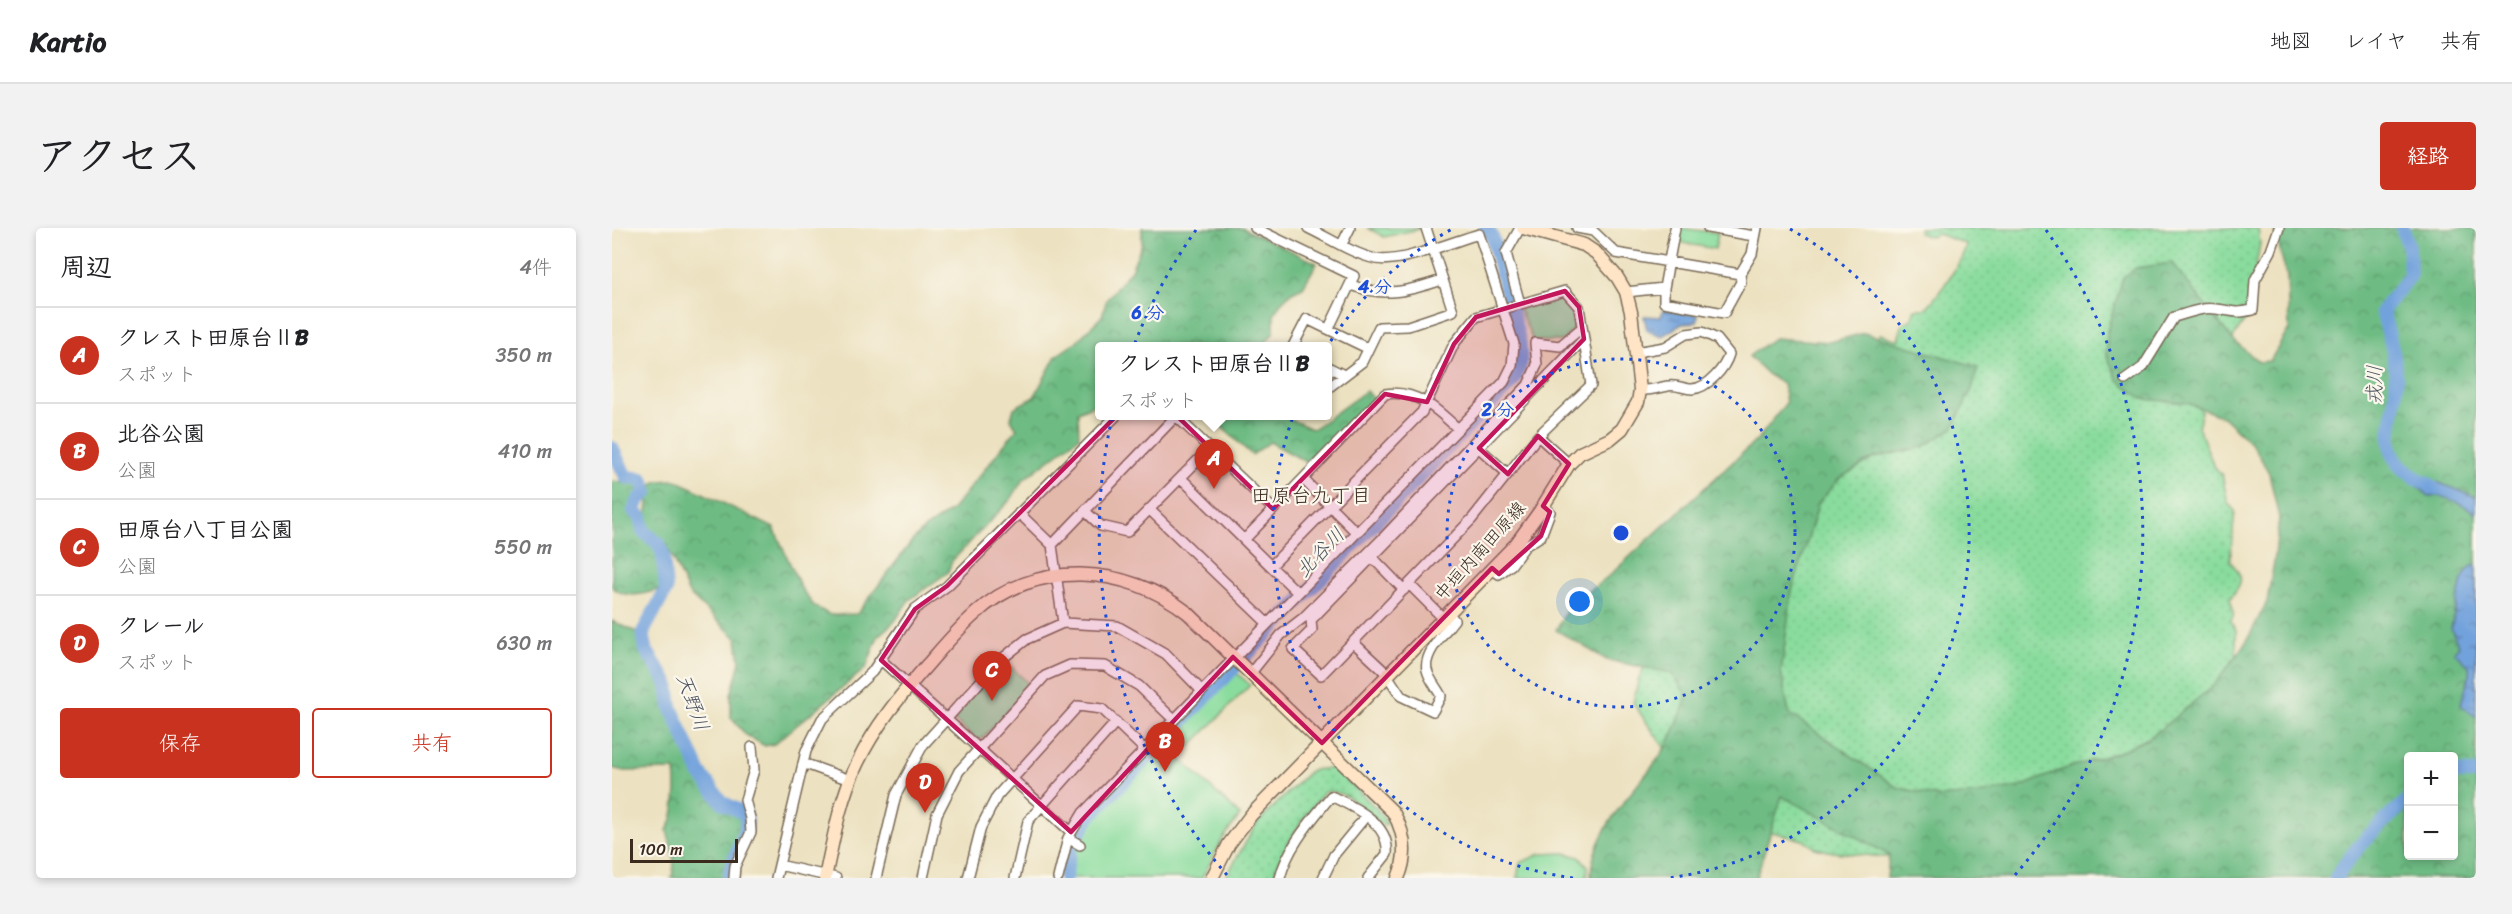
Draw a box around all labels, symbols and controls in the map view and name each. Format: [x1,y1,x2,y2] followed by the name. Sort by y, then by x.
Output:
[30,17,106,66] text: Kartio
[2270,22,2312,60] text: 地図
[2345,22,2407,60] text: レイヤ
[2440,22,2482,60] text: 共有
[36,119,201,193] text: アクセス
[2380,122,2476,190] button: 経路
[60,244,112,290] text: 周辺
[520,250,552,285] text: 4件
[1357,271,1392,303] text: 4 分
[1131,297,1164,329] text: 6 分
[117,318,309,357] text: クレスト田原台ⅡB
[73,338,86,373] text: A
[496,338,552,373] text: 350 m
[1095,342,1332,420] popup
[1118,344,1309,383] text: クレスト田原台ⅡB
[117,357,197,392] text: スポット
[2357,365,2392,405] water label: 戎川
[1118,383,1198,418] text: スポット
[1480,394,1515,426] text: 2 分
[117,414,205,453] text: 北谷公園
[73,434,86,469] text: B
[498,434,552,469] text: 410 m
[1194,440,1234,489] pin: A
[117,453,157,488] text: 公園
[1251,478,1371,513] district label: 田原台九丁目
[1426,493,1534,609] street label: 中垣内南田原線
[117,510,293,549] text: 田原台八丁目公園
[1287,519,1354,586] water label: 北谷川
[1611,523,1631,543] centre of rings
[73,530,86,565] text: C
[494,530,552,565] text: 550 m
[117,549,157,584] text: 公園
[1565,587,1594,616] your location
[117,606,205,645] text: クレール
[74,626,85,661] text: D
[496,626,552,661] text: 630 m
[117,645,197,680] text: スポット
[972,652,1012,701] pin: C
[666,668,719,736] water label: 天野川
[60,708,300,778] button: 保存
[312,708,552,778] button: 共有
[1146,722,1184,772] pin: B
[2404,752,2458,860] map controls
[2404,752,2458,806] button: +
[906,764,944,813] pin: D
[2404,806,2458,860] button: −
[639,835,683,864] text: 100 m
[630,836,738,864] scale bar

